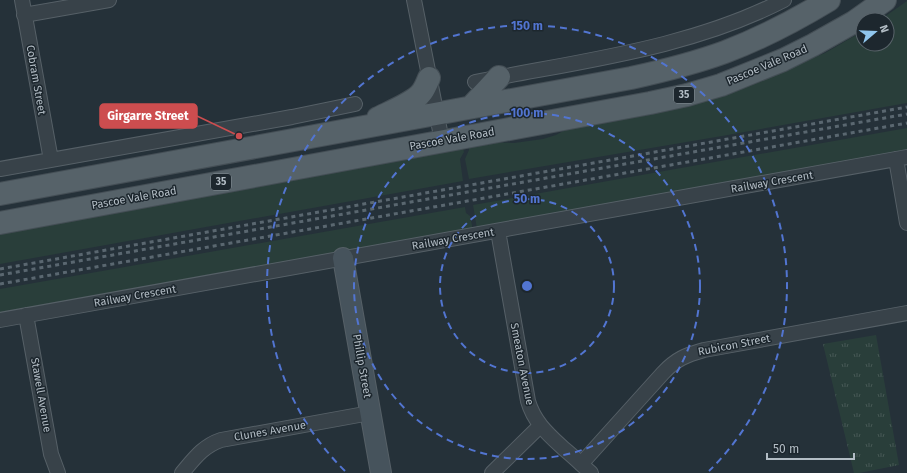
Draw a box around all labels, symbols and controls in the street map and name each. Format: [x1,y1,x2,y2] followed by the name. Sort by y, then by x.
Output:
[855,12,895,52] north arrow
[511,19,543,33] text: 150 m
[877,23,891,34] text: N
[725,42,809,88] street label: Pascoe Vale Road
[23,44,49,116] street label: Cobram Street
[674,87,694,103] road number: 35
[100,104,197,128] callout: Girgarre Street
[511,106,543,120] text: 100 m
[107,109,189,123] text: Girgarre Street
[408,125,496,153] street label: Pascoe Vale Road
[730,168,814,196] street label: Railway Crescent
[211,174,231,190] road number: 35
[90,184,178,212] street label: Pascoe Vale Road
[514,192,540,206] text: 50 m
[411,225,495,253] street label: Railway Crescent
[520,279,534,293] centre of rings
[93,282,177,310] street label: Railway Crescent
[508,322,536,406] street label: Smeaton Avenue
[697,332,771,358] street label: Rubicon Street
[350,333,374,399] street label: Phillip Street
[28,357,54,433] street label: Stawell Avenue
[233,418,307,444] street label: Clunes Avenue
[767,435,854,461] scale bar
[773,442,799,456] text: 50 m

